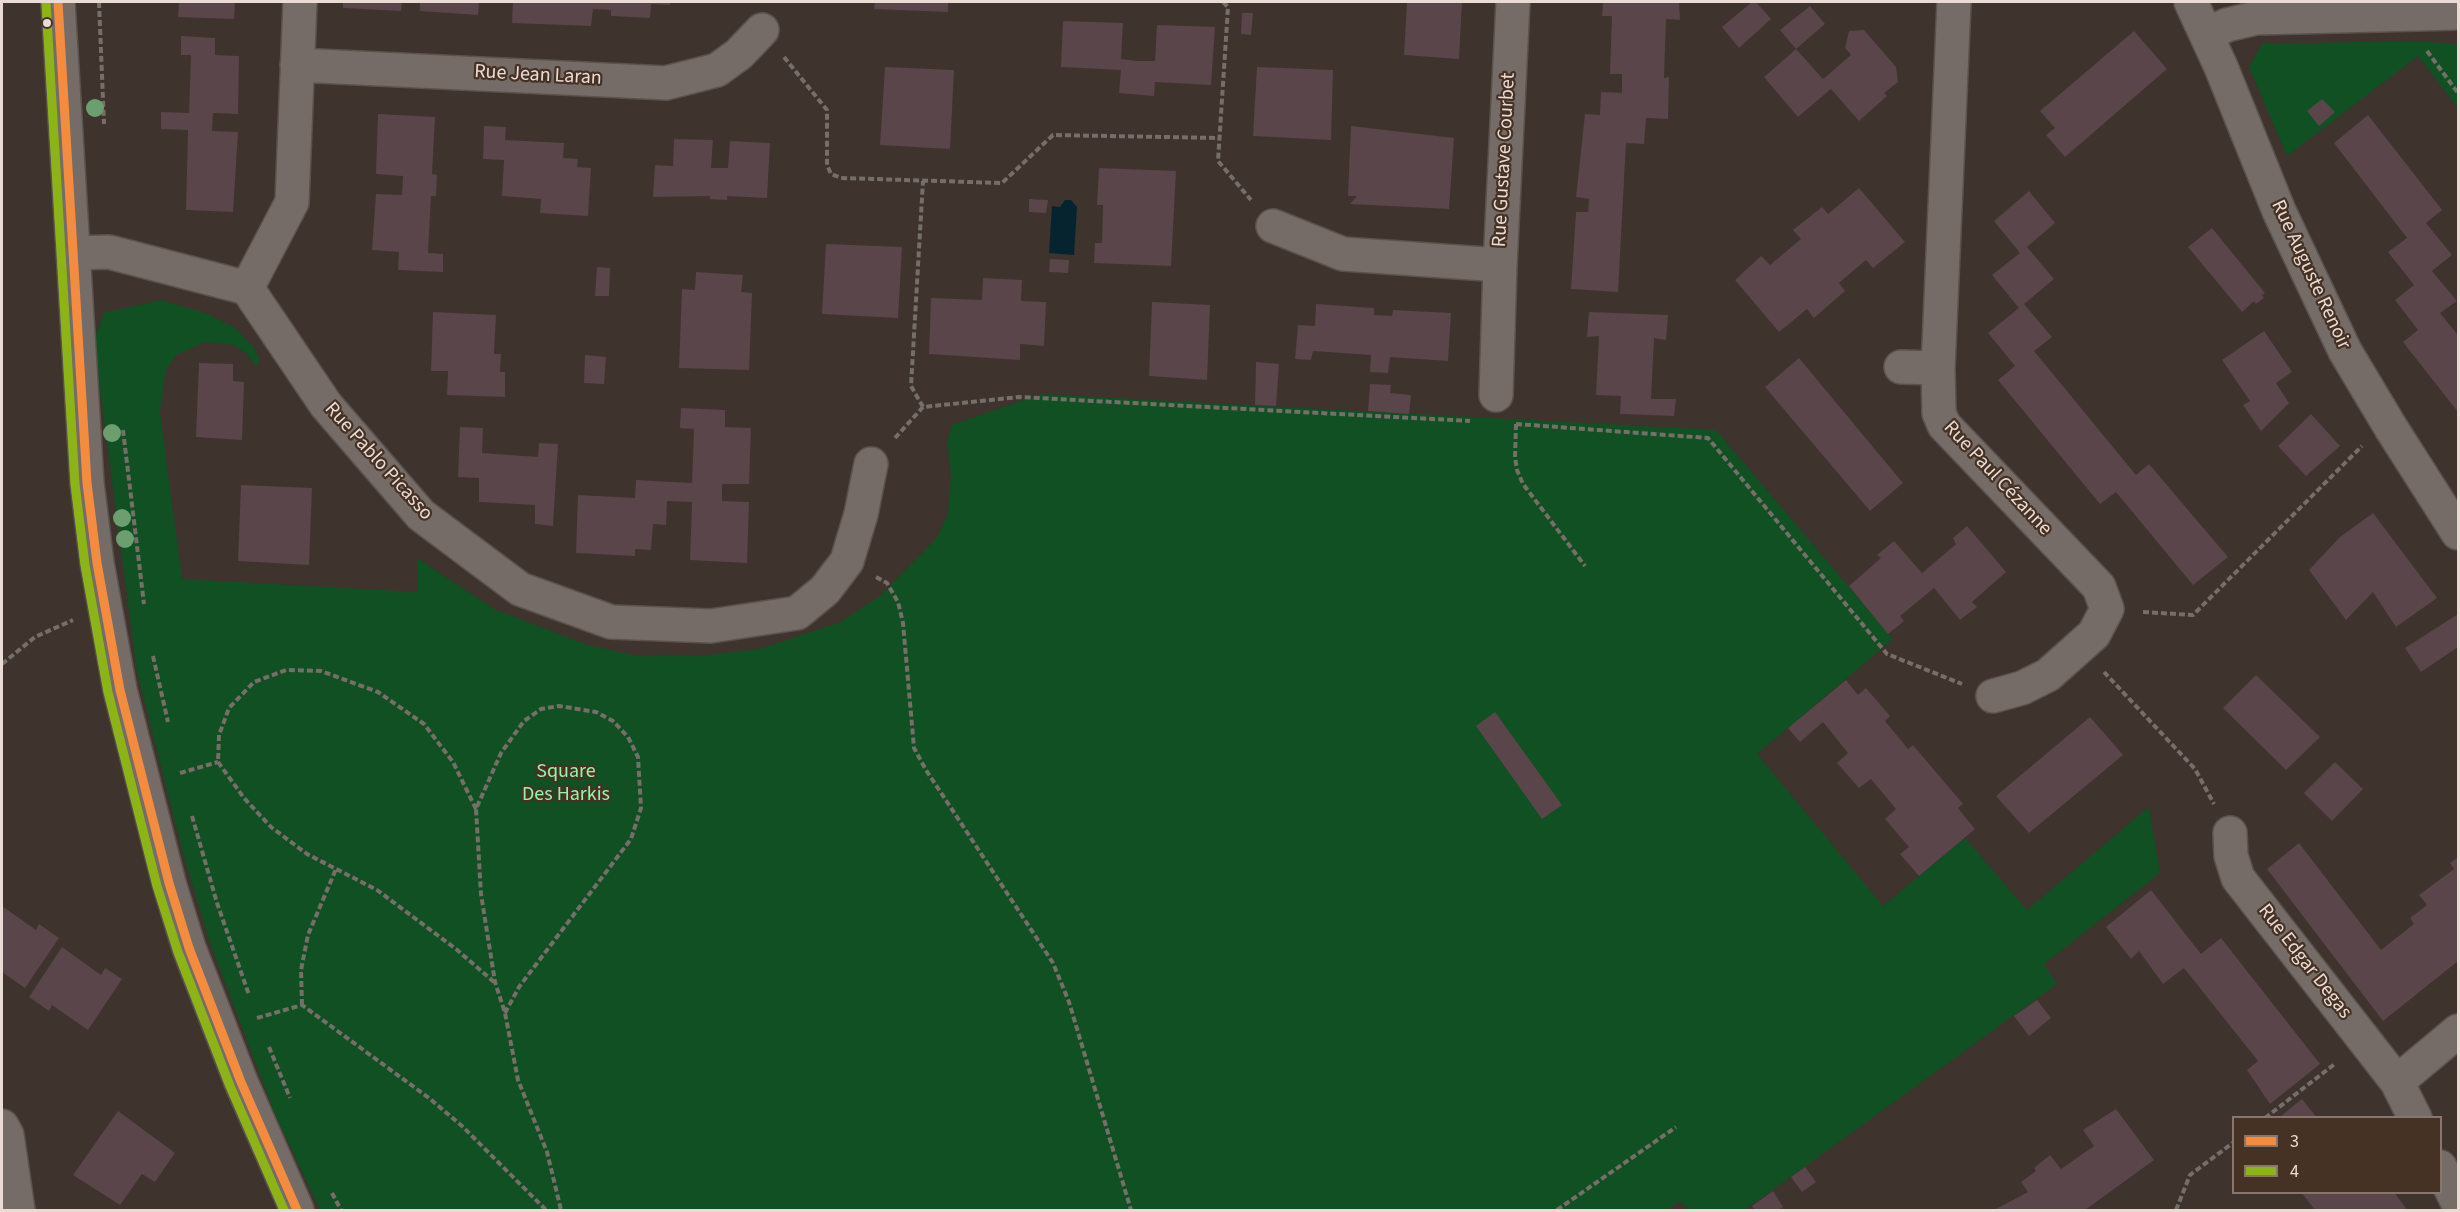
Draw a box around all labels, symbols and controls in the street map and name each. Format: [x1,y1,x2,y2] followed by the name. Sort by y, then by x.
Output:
[41,17,53,29] unlabelled marker
[474,61,602,91] street label: Rue Jean Laran
[1488,72,1522,248] street label: Rue Gustave Courbet
[2265,197,2355,353] street label: Rue Auguste Renoir
[319,398,437,526] street label: Rue Pablo Picasso
[1938,417,2056,541] street label: Rue Paul Cézanne
[522,761,610,808] park label: Square Des Harkis
[2252,900,2356,1024] street label: Rue Edgar Degas
[2232,1116,2442,1194] legend
[2290,1129,2299,1154] text: 3
[2290,1159,2299,1184] text: 4

